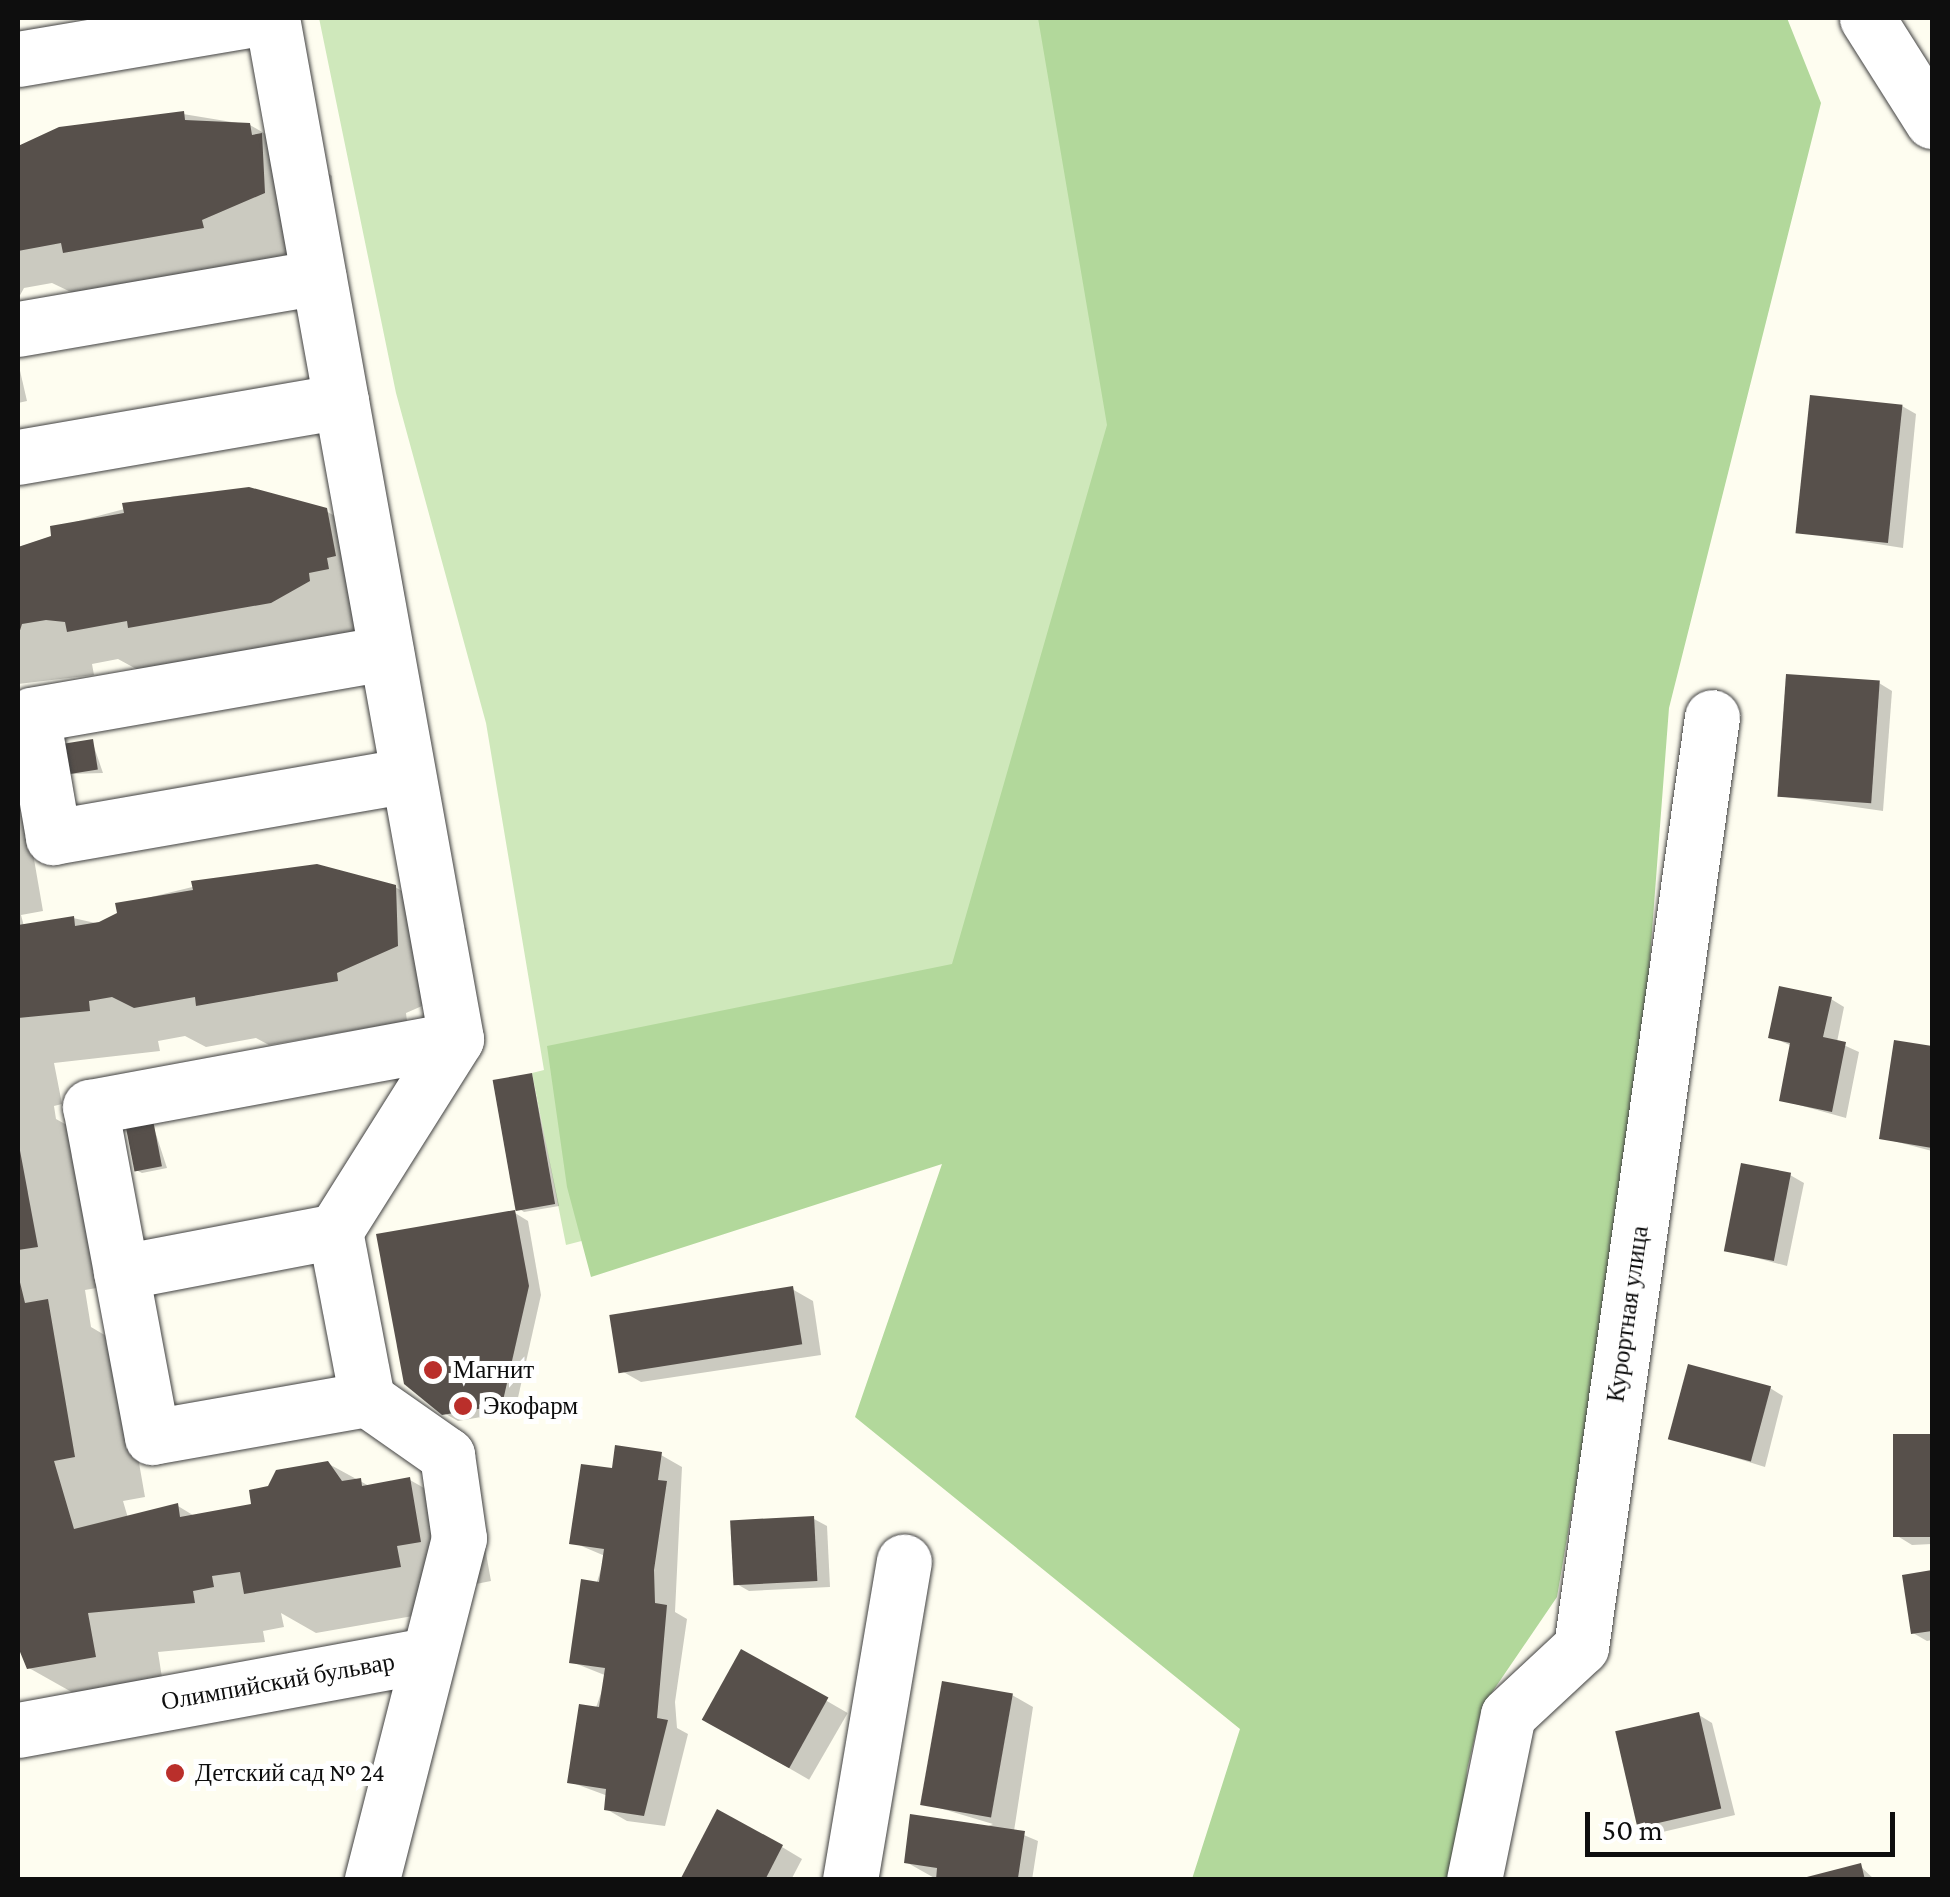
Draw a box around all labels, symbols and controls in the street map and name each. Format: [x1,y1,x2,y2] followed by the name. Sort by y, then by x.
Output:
[1601,1224,1655,1404] street label: Курортная улица
[453,1355,534,1385] place label: Магнит
[422,1359,444,1381] marker: Магнит
[483,1391,578,1421] place label: Экофарм
[452,1395,474,1417] marker: Экофарм
[159,1647,397,1717] street label: Олимпийский бульвар
[195,1758,385,1788] place label: Детский сад № 24
[164,1762,186,1784] marker: Детский сад № 24
[1590,1792,1900,1854] scale bar
[1602,1813,1663,1846] text: 50 m

